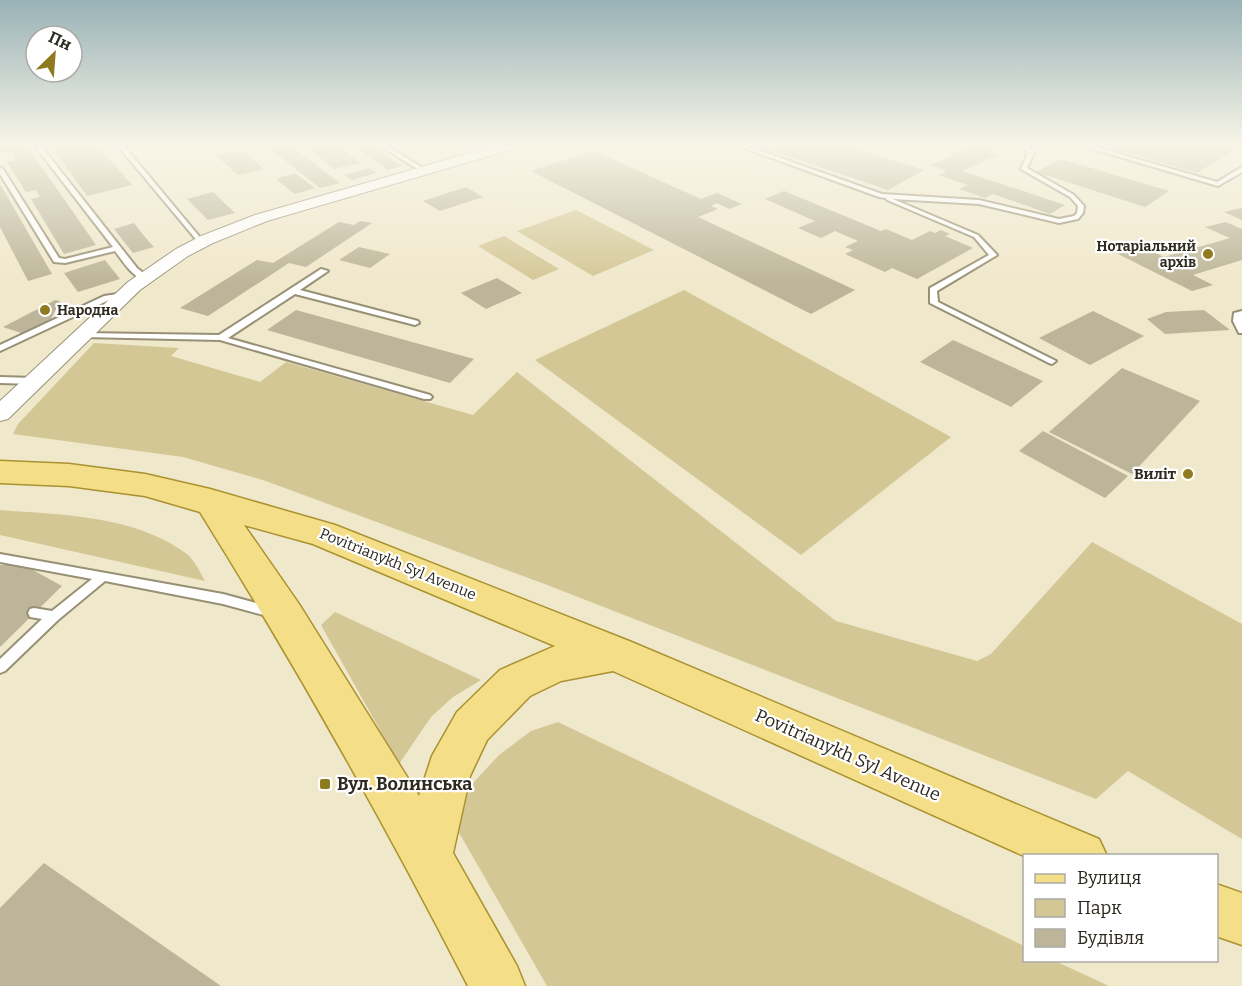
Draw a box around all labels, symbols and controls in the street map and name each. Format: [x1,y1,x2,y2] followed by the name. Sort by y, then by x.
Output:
[24,24,84,84] north arrow
[46,27,75,54] text: Пн
[1097,238,1197,271] place label: Нотаріальний архів
[1201,247,1215,261] marker: Нотаріальний архів
[57,302,119,319] place label: Народна
[38,303,52,317] marker: Народна
[1134,465,1177,483] place label: Виліт
[1181,467,1195,481] marker: Виліт
[317,524,479,604] street label: Povitrianykh Syl Avenue
[752,704,944,806] street label: Povitrianykh Syl Avenue
[337,773,472,795] place label: Вул. Волинська
[318,777,332,791] marker: Вул. Волинська
[1023,854,1218,962] legend
[1077,867,1141,889] text: Вулиця
[1077,897,1122,919] text: Парк
[1077,927,1144,949] text: Будівля

